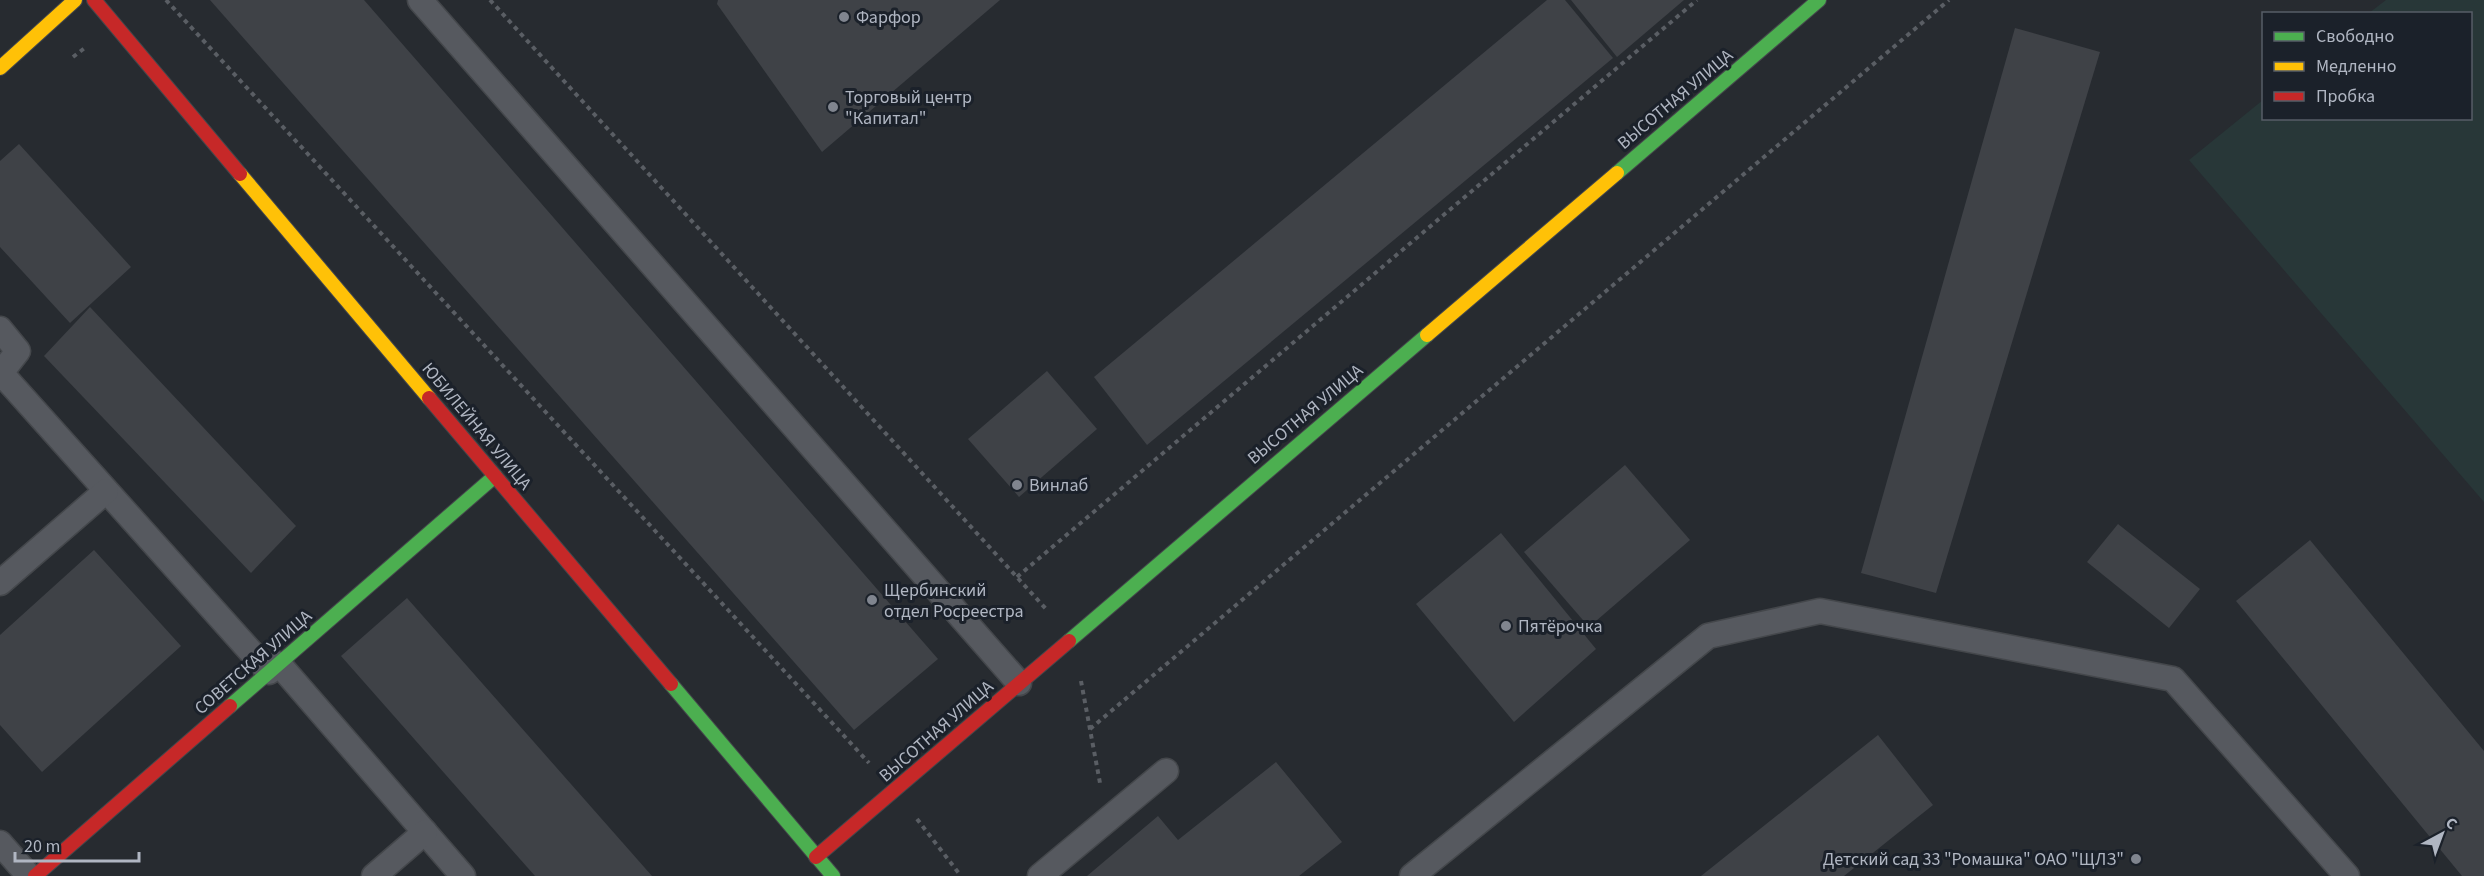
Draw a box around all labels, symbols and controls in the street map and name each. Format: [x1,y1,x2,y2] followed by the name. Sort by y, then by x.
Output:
[856,5,921,30] place label: Фарфор
[837,10,851,24] marker: Фарфор
[2262,12,2472,120] legend
[2316,24,2394,49] text: Свободно
[1612,43,1739,155] street label: ВЫСОТНАЯ УЛИЦА
[2316,54,2396,79] text: Медленно
[2316,84,2375,109] text: Пробка
[845,85,972,131] place label: Торговый центр "Капитал"
[826,100,840,114] marker: Торговый центр "Капитал"
[416,357,538,496] street label: ЮБИЛЕЙНАЯ УЛИЦА
[1242,358,1369,470] street label: ВЫСОТНАЯ УЛИЦА
[1029,473,1088,498] place label: Винлаб
[1010,478,1024,492] marker: Винлаб
[884,578,1024,624] place label: Щербинский отдел Росреестра
[865,593,879,607] marker: Щербинский отдел Росреестра
[189,604,318,720] street label: СОВЕТСКАЯ УЛИЦА
[1518,614,1603,639] place label: Пятёрочка
[1499,619,1513,633] marker: Пятёрочка
[874,675,999,788] street label: ВЫСОТНАЯ УЛИЦА
[2412,804,2472,864] north arrow
[2440,812,2462,835] text: С
[15,825,140,863] scale bar
[24,834,60,859] text: 20 m
[1823,847,2124,872] place label: Детский сад 33 "Ромашка" ОАО "ЩЛЗ"
[2129,852,2143,866] marker: Детский сад 33 "Ромашка" ОАО "ЩЛЗ"

